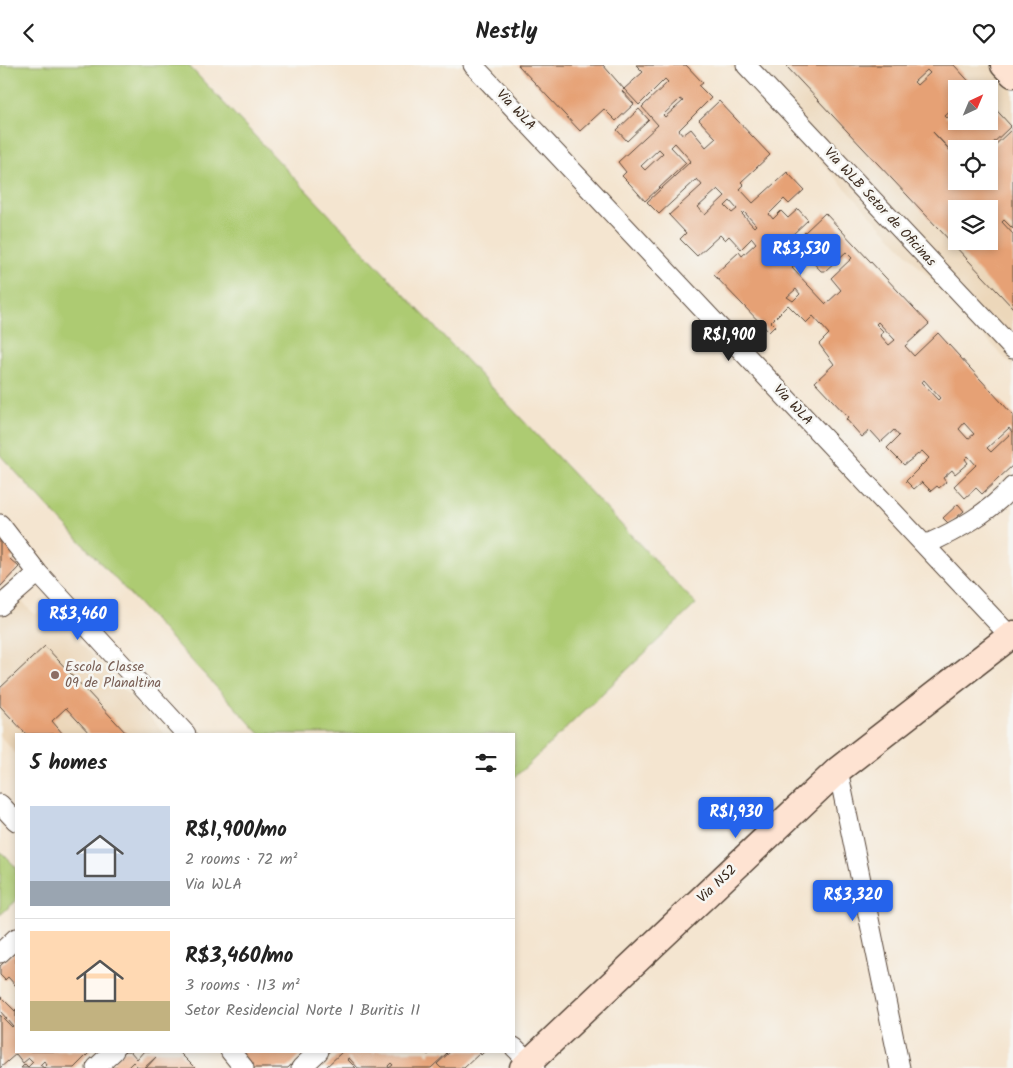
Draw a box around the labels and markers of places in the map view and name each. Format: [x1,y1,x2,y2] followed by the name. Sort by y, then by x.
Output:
[755,233,847,276] pin: R$3,530
[683,319,775,362] pin: R$1,900
[32,599,124,641] pin: R$3,460
[65,656,161,694] place label: Escola Classe 09 de Planaltina
[49,669,61,681] marker: Escola Classe 09 de Planaltina
[690,797,782,839] pin: R$1,930
[807,879,899,922] pin: R$3,320

